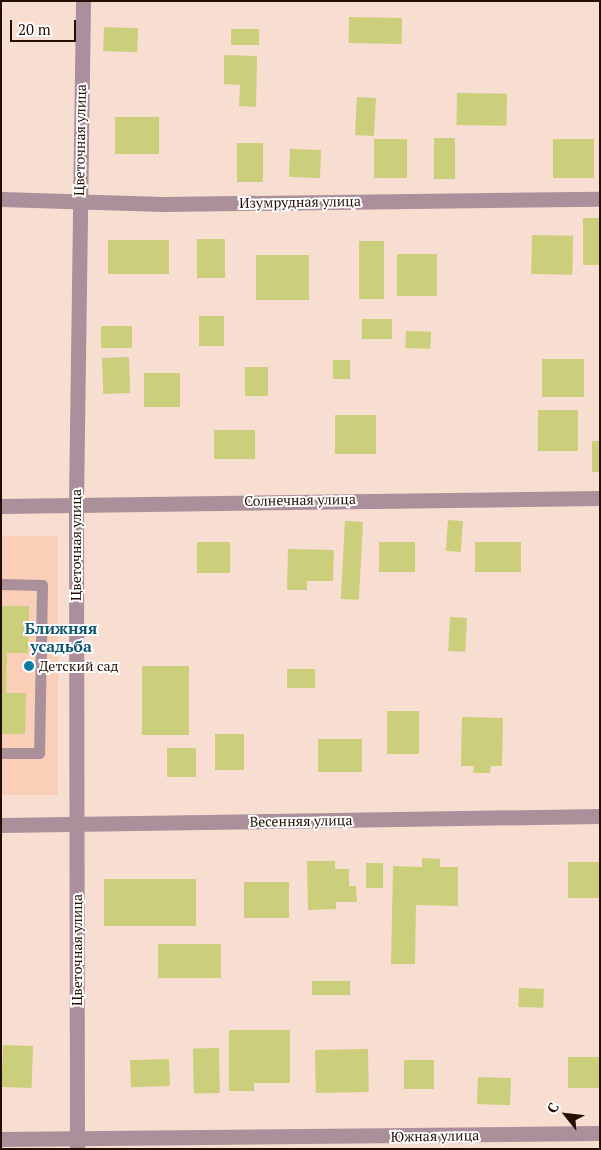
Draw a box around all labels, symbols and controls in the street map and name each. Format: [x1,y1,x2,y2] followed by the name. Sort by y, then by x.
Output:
[12,10,79,42] scale bar
[18,19,51,39] text: 20 m
[71,84,89,196] street label: Цветочная улица
[239,193,361,211] street label: Изумрудная улица
[68,489,84,601] street label: Цветочная улица
[244,491,356,509] street label: Солнечная улица
[25,618,97,656] district label: Ближняя усадьба
[39,658,119,674] place label: Детский сад
[23,660,35,672] marker: Детский сад
[249,812,353,830] street label: Весенняя улица
[69,894,85,1006] street label: Цветочная улица
[541,1090,591,1140] north arrow
[542,1099,563,1116] text: С
[391,1127,479,1145] street label: Южная улица

